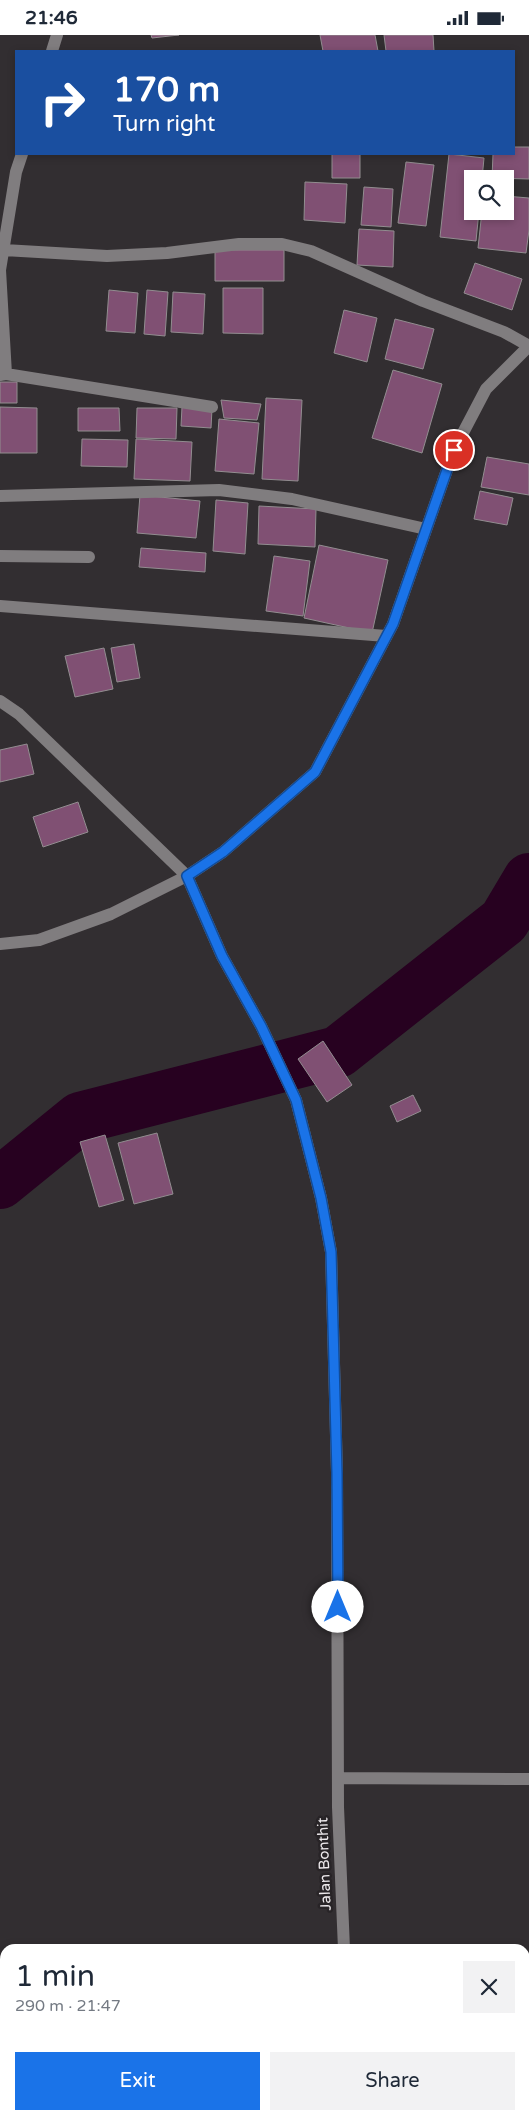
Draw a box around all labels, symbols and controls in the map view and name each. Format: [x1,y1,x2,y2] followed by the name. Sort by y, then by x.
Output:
[25,7,78,29] text: 21:46
[113,69,220,111] text: 170 m
[30,70,95,135] icon: right
[113,111,215,137] text: Turn right
[464,170,514,220] map controls
[464,170,514,220] button: search
[433,429,475,471] pin
[440,436,468,464] icon: arrive
[311,1580,363,1632] position arrow
[313,1817,335,1911] street label: Jalan Bonthit
[15,1958,95,1995] text: 1 min
[463,1961,515,2013] button: close
[15,1996,121,2016] text: 290 m · 21:47
[15,2052,260,2110] button: Exit
[270,2052,515,2110] button: Share

